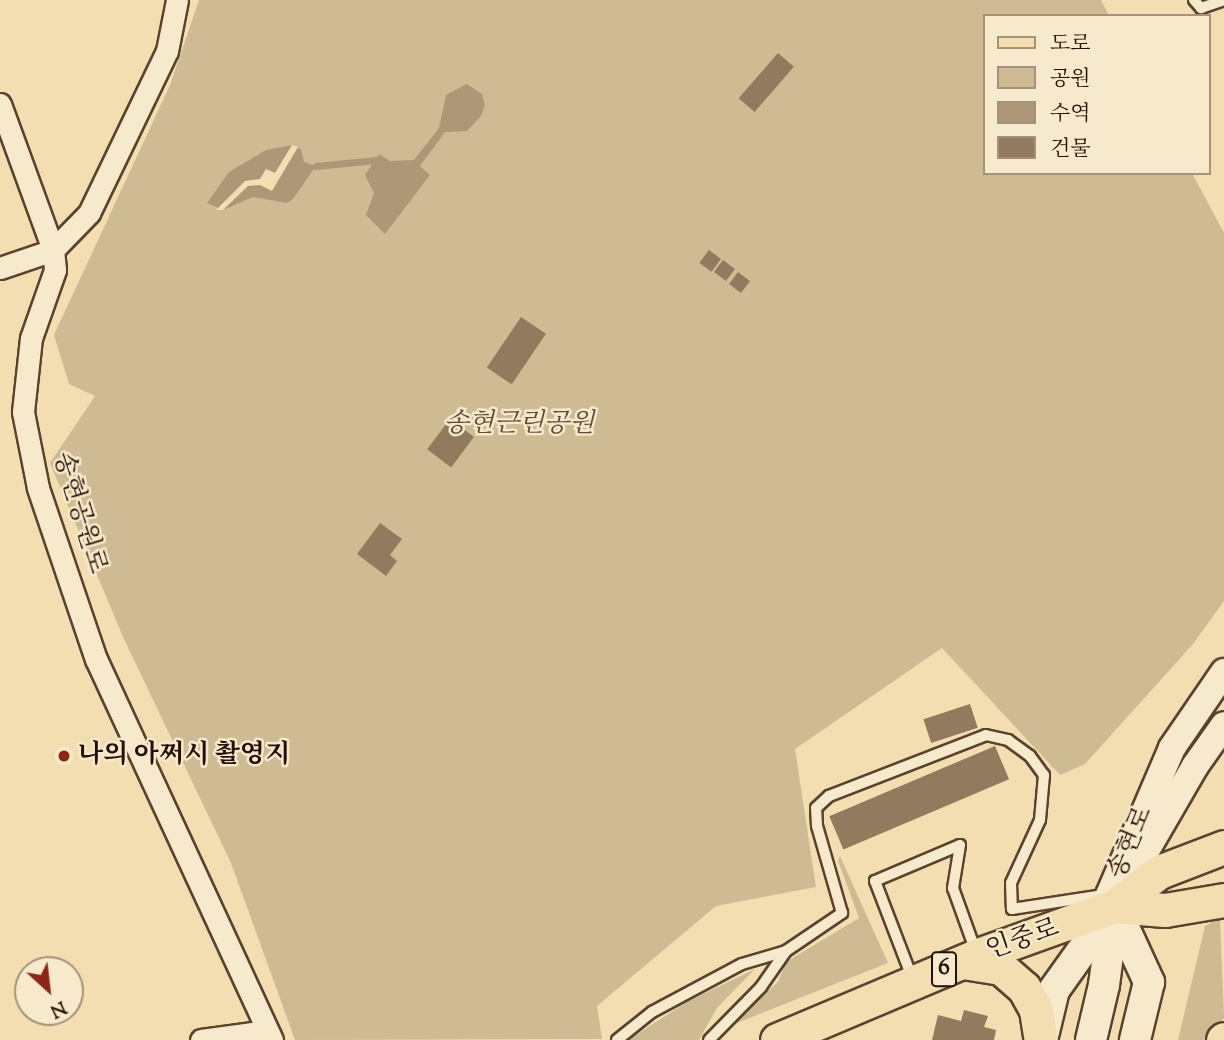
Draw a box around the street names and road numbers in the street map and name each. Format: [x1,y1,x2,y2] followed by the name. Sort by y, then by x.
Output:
[46,448,112,578] street label: 송현공원로
[1102,802,1160,884] street label: 송현로
[982,913,1064,967] street label: 인중로
[930,948,958,989] road number: 6

